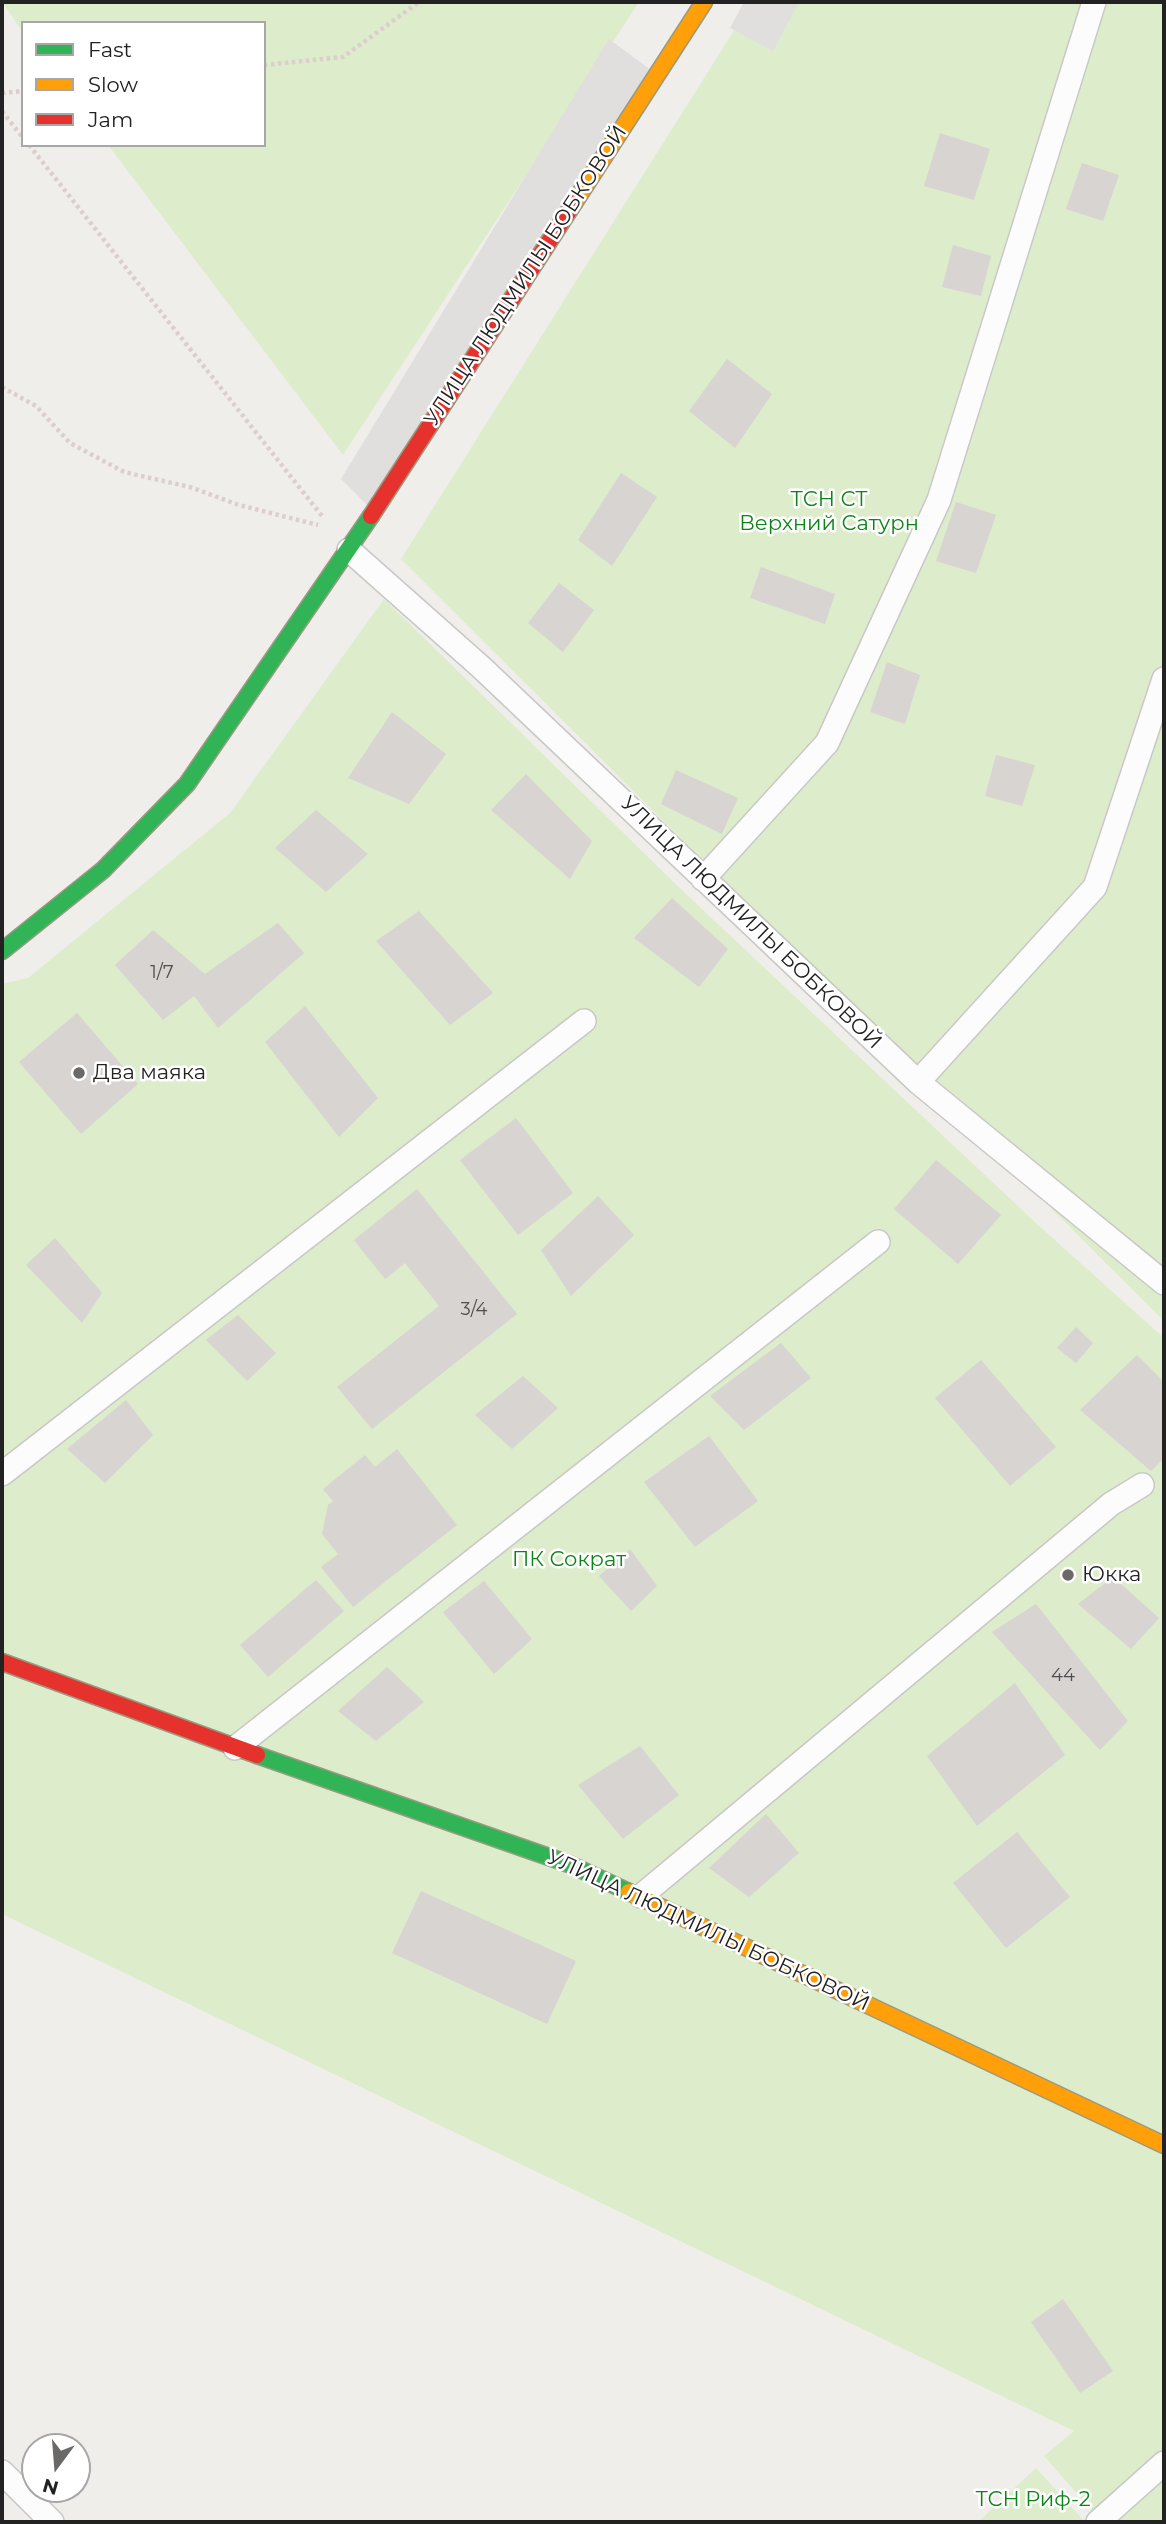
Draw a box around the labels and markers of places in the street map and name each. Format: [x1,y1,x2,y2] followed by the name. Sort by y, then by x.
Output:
[93,1060,206,1086] place label: Два маяка
[71,1065,87,1081] marker: Два маяка
[1082,1562,1141,1588] place label: Юкка
[1060,1567,1076,1583] marker: Юкка

